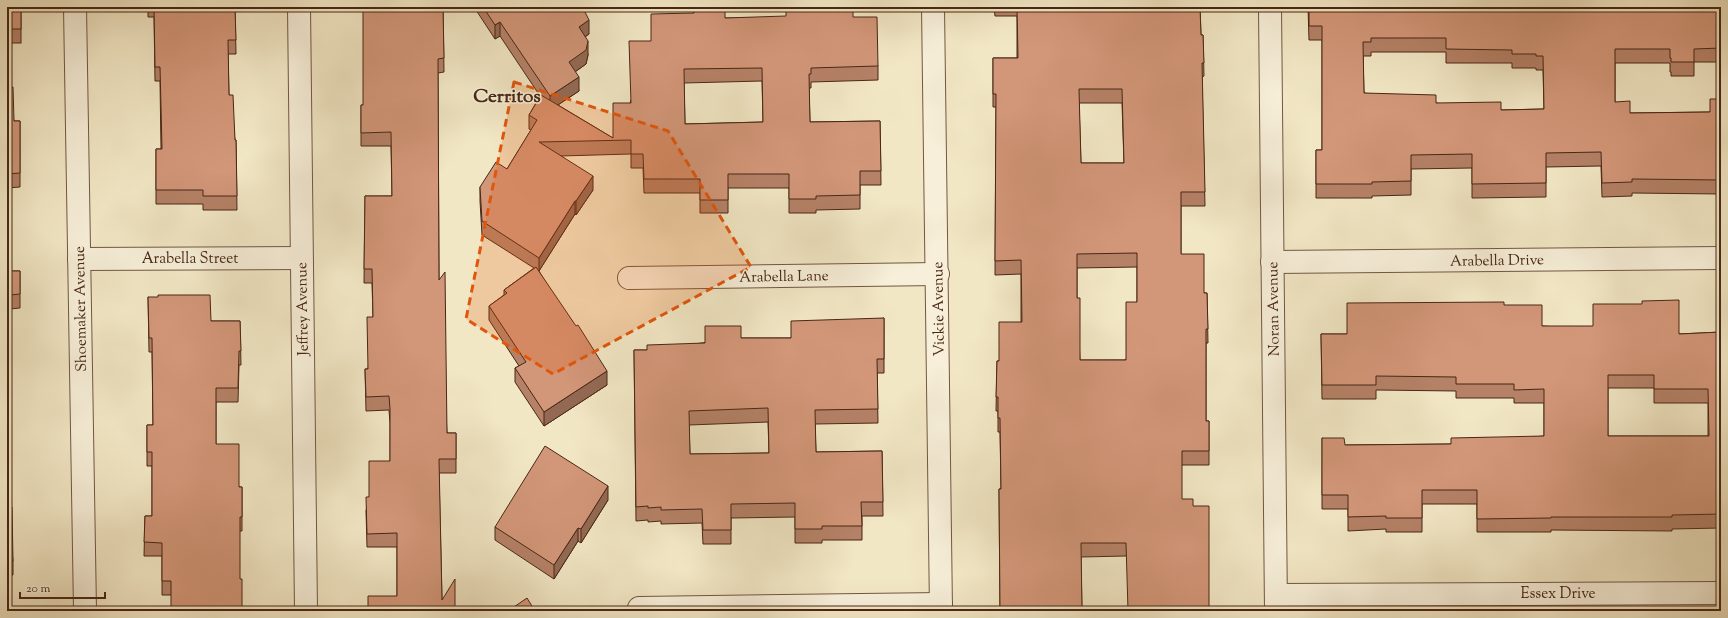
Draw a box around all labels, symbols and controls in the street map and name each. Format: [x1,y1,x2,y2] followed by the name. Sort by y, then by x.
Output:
[473,84,541,111] district label: Cerritos
[70,246,93,372] street label: Shoemaker Avenue
[142,249,238,270] street label: Arabella Street
[1450,250,1544,273] street label: Arabella Drive
[928,261,951,357] street label: Vickie Avenue
[1263,261,1286,356] street label: Noran Avenue
[292,262,315,357] street label: Jeffrey Avenue
[739,266,829,289] street label: Arabella Lane
[20,574,105,600] scale bar
[26,580,51,598] text: 20 m
[1520,584,1596,605] street label: Essex Drive

